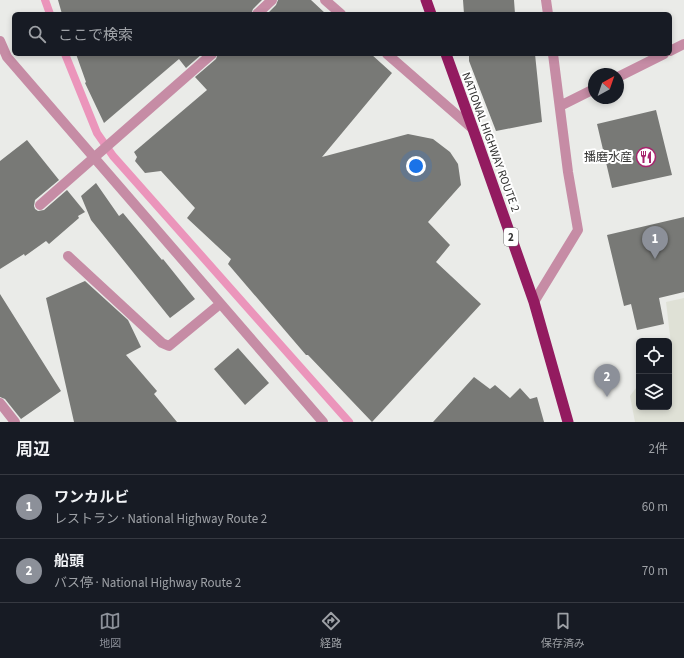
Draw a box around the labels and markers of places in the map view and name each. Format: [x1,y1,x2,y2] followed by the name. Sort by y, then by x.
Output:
[635,146,657,168] restaurant icon: 播磨水産
[584,149,632,166] place label: 播磨水産
[642,226,668,259] pin: 1
[594,364,620,397] pin: 2

